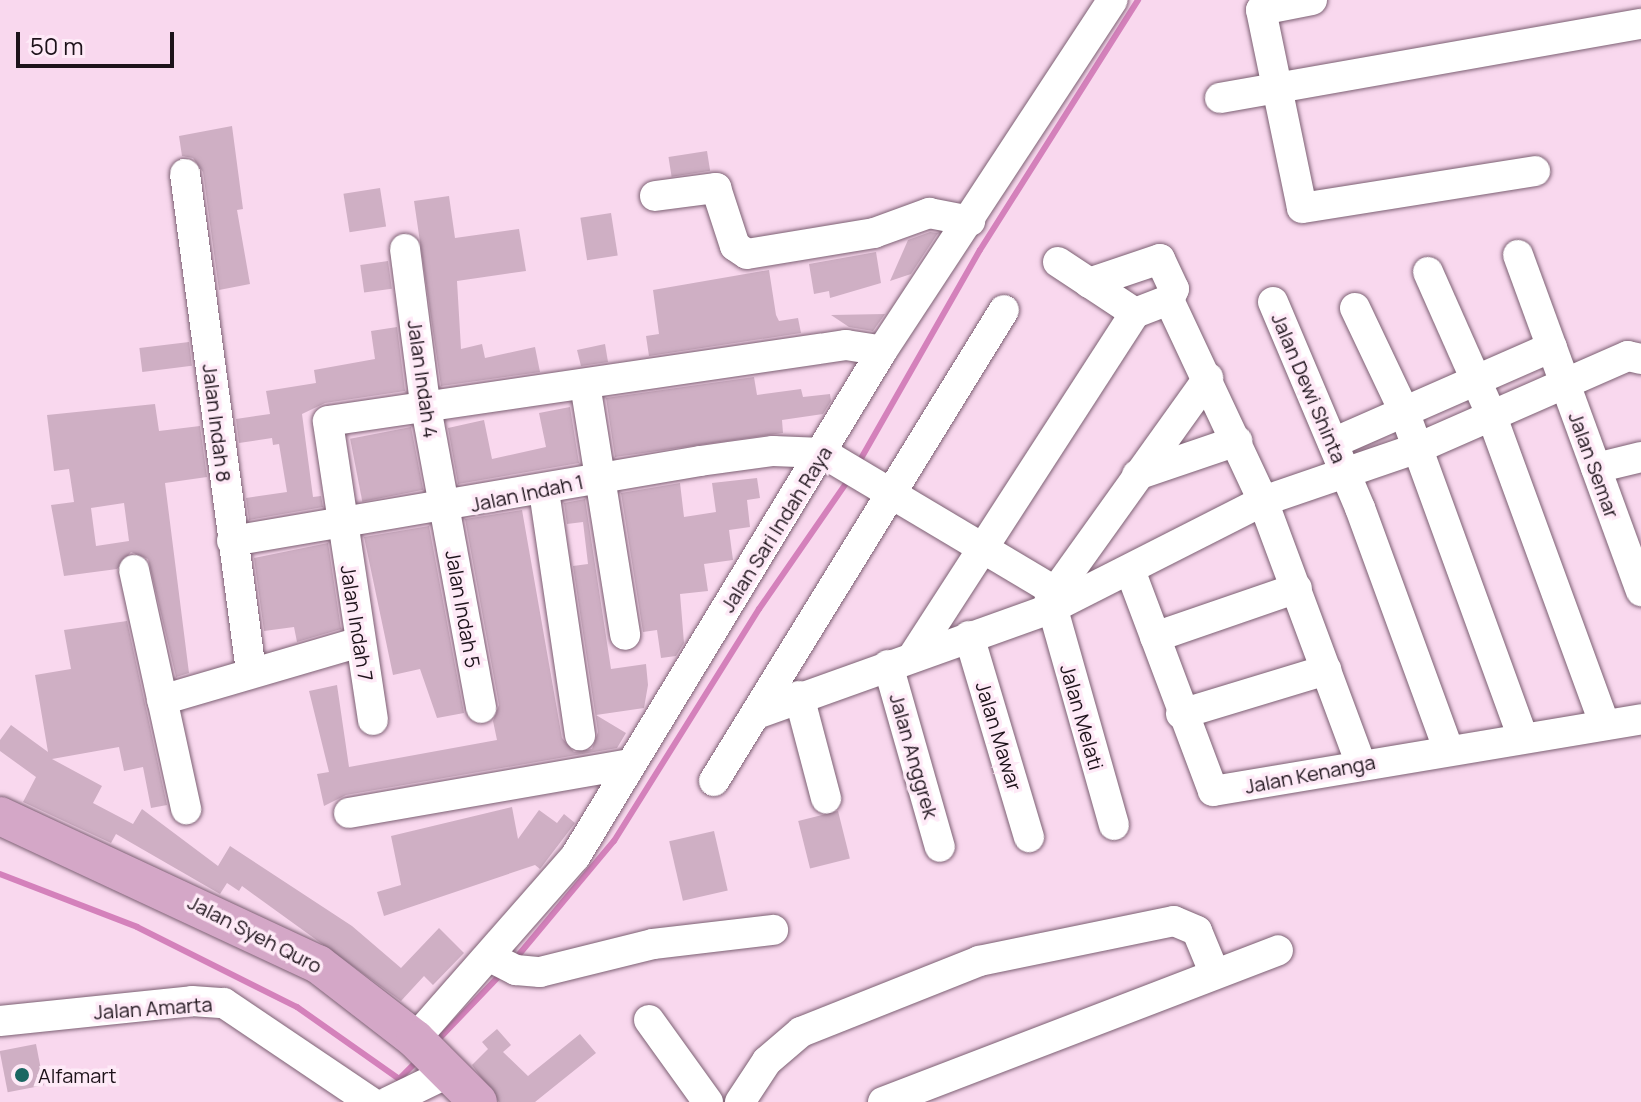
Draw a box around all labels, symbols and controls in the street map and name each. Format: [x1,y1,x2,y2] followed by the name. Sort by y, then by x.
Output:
[20,16,178,66] scale bar
[30,29,84,62] text: 50 m
[1267,309,1351,467] street label: Jalan Dewi Shinta
[403,318,443,440] street label: Jalan Indah 4
[198,362,236,484] street label: Jalan Indah 8
[1564,409,1624,521] street label: Jalan Semar
[715,442,837,616] street label: Jalan Sari Indah Raya
[468,469,586,517] street label: Jalan Indah 1
[441,548,485,670] street label: Jalan Indah 5
[336,563,378,683] street label: Jalan Indah 7
[1055,661,1109,773] street label: Jalan Melati
[971,679,1027,793] street label: Jalan Mawar
[885,691,943,821] street label: Jalan Anggrek
[1243,750,1377,798] street label: Jalan Kenanga
[184,890,326,978] street label: Jalan Syeh Quro
[93,992,213,1024] street label: Jalan Amarta
[38,1063,117,1087] place label: Alfamart
[13,1066,31,1084] marker: Alfamart

